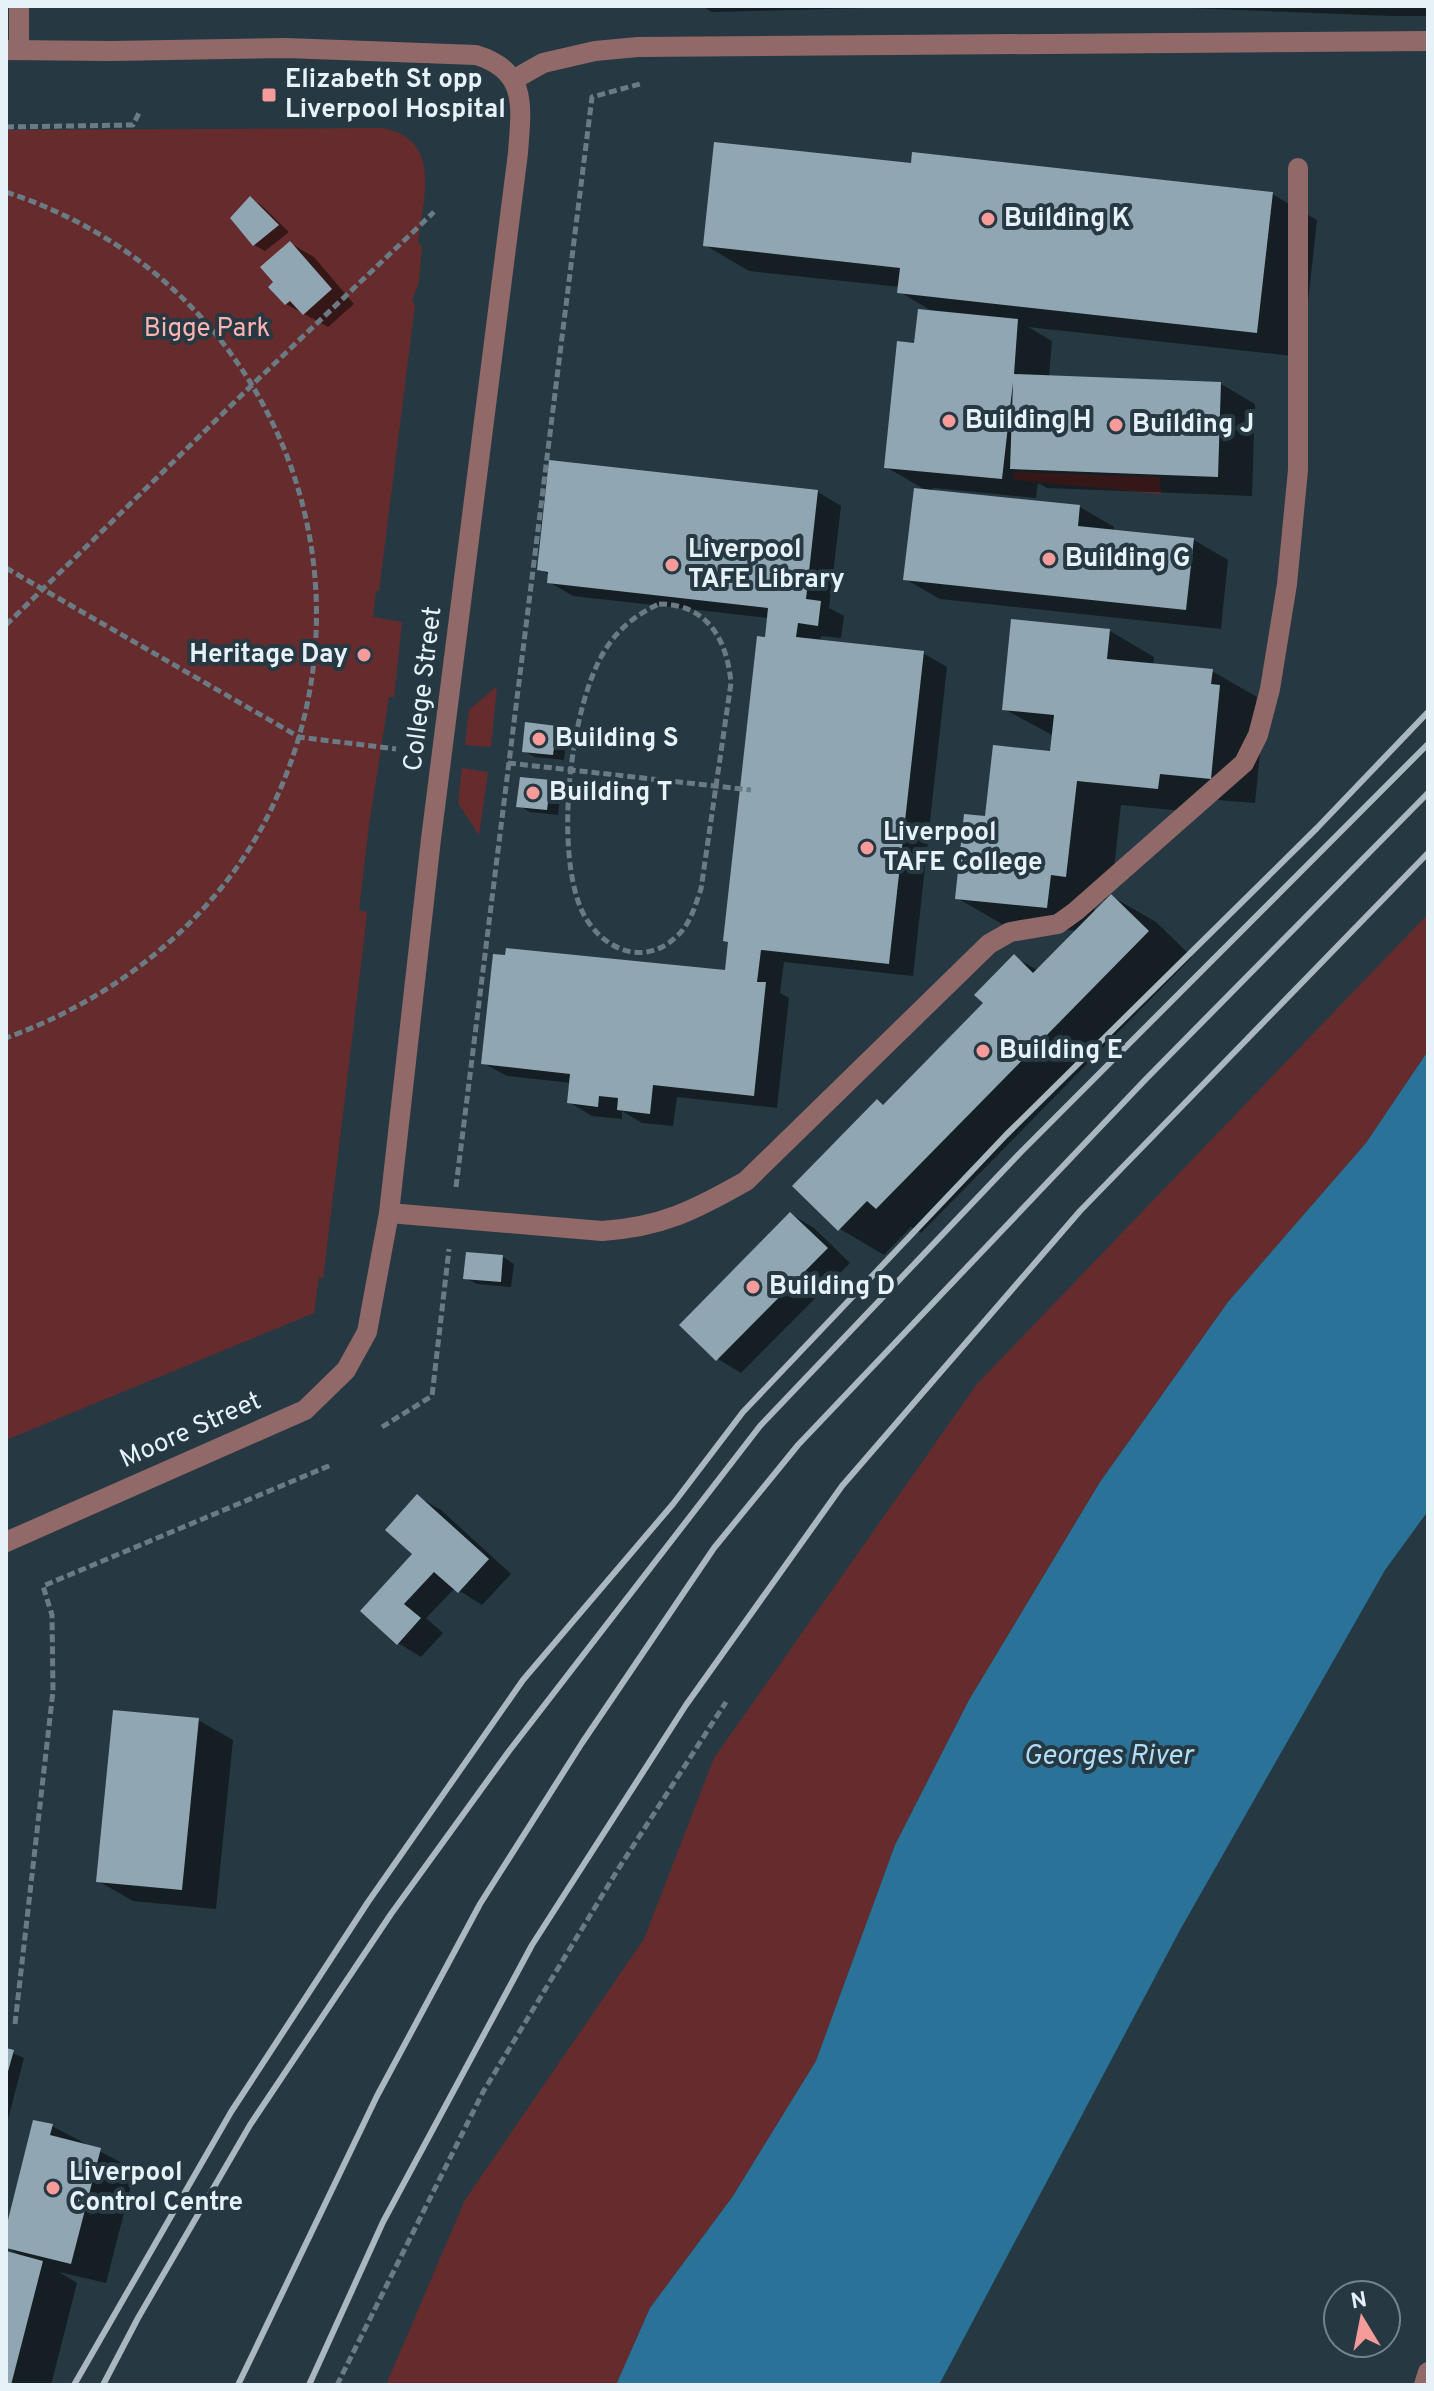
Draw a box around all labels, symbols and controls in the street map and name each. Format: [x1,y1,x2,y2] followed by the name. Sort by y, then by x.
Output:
[285,64,506,127] place label: Elizabeth St opp Liverpool Hospital
[260,86,278,104] marker: Elizabeth St opp Liverpool Hospital
[1004,203,1130,236] place label: Building K
[979,210,997,228] marker: Building K
[144,313,270,346] park label: Bigge Park
[965,405,1091,438] place label: Building H
[1132,409,1254,442] place label: Building J
[940,412,958,430] marker: Building H
[1107,416,1125,434] marker: Building J
[688,534,845,597] place label: Liverpool TAFE Library
[1065,543,1190,576] place label: Building G
[1040,550,1058,568] marker: Building G
[663,556,681,574] marker: Liverpool TAFE Library
[398,605,450,773] street label: College Street
[189,639,348,672] place label: Heritage Day
[355,646,373,664] marker: Heritage Day
[555,723,679,756] place label: Building S
[530,730,548,748] marker: Building S
[549,777,672,810] place label: Building T
[524,784,542,802] marker: Building T
[883,817,1043,880] place label: Liverpool TAFE College
[858,839,876,857] marker: Liverpool TAFE College
[999,1035,1123,1068] place label: Building E
[974,1042,992,1060] marker: Building E
[769,1271,895,1304] place label: Building D
[744,1278,762,1296] marker: Building D
[115,1385,267,1477] street label: Moore Street
[1023,1739,1195,1775] water label: Georges River
[69,2157,243,2220] place label: Liverpool Control Centre
[44,2179,62,2197] marker: Liverpool Control Centre
[1322,2279,1402,2359] north arrow
[1349,2287,1369,2316] text: N

